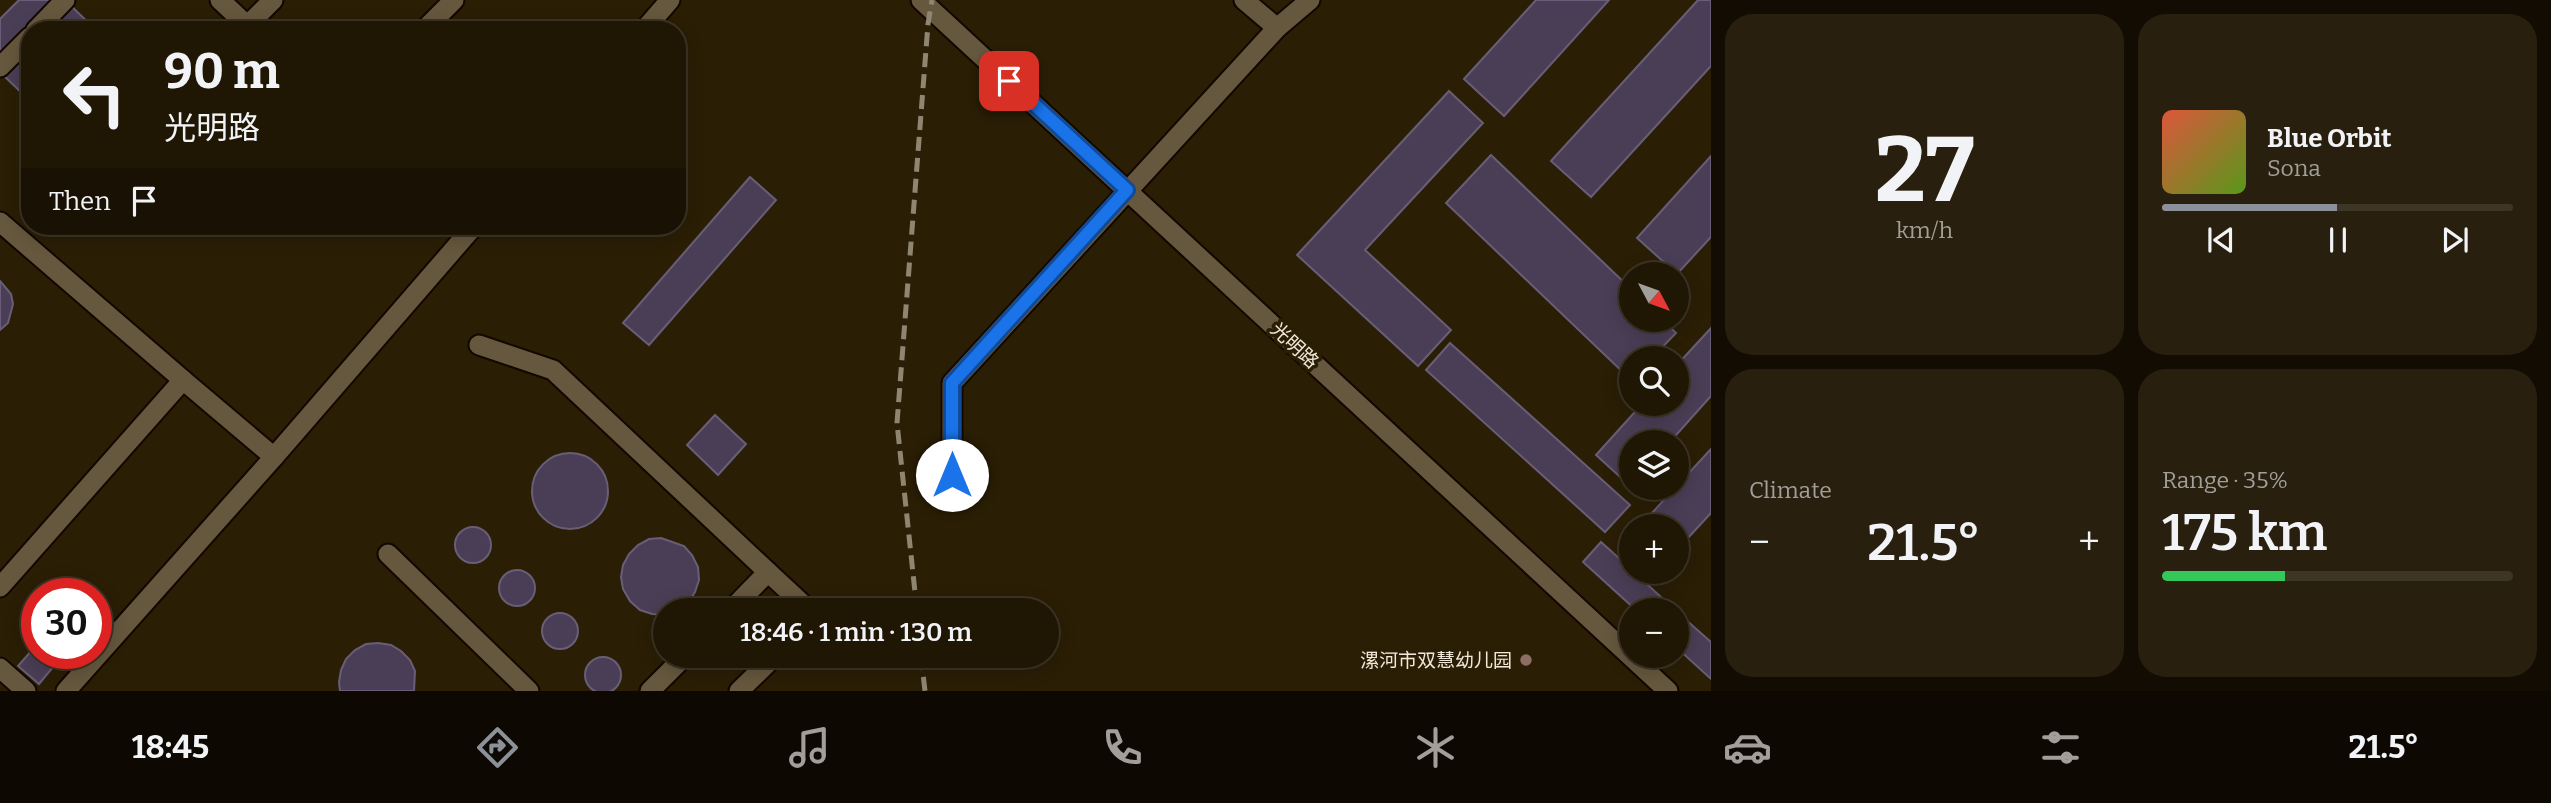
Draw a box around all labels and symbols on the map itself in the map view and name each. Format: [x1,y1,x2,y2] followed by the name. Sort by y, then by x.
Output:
[979,51,1039,111] pin
[1619,262,1689,332] north arrow
[1266,318,1323,373] street label: 光明路
[915,438,989,512] position arrow
[21,578,112,669] speed limit sign: 30
[1360,649,1512,672] place label: 漯河市双慧幼儿园
[1518,652,1534,668] marker: 漯河市双慧幼儿园

